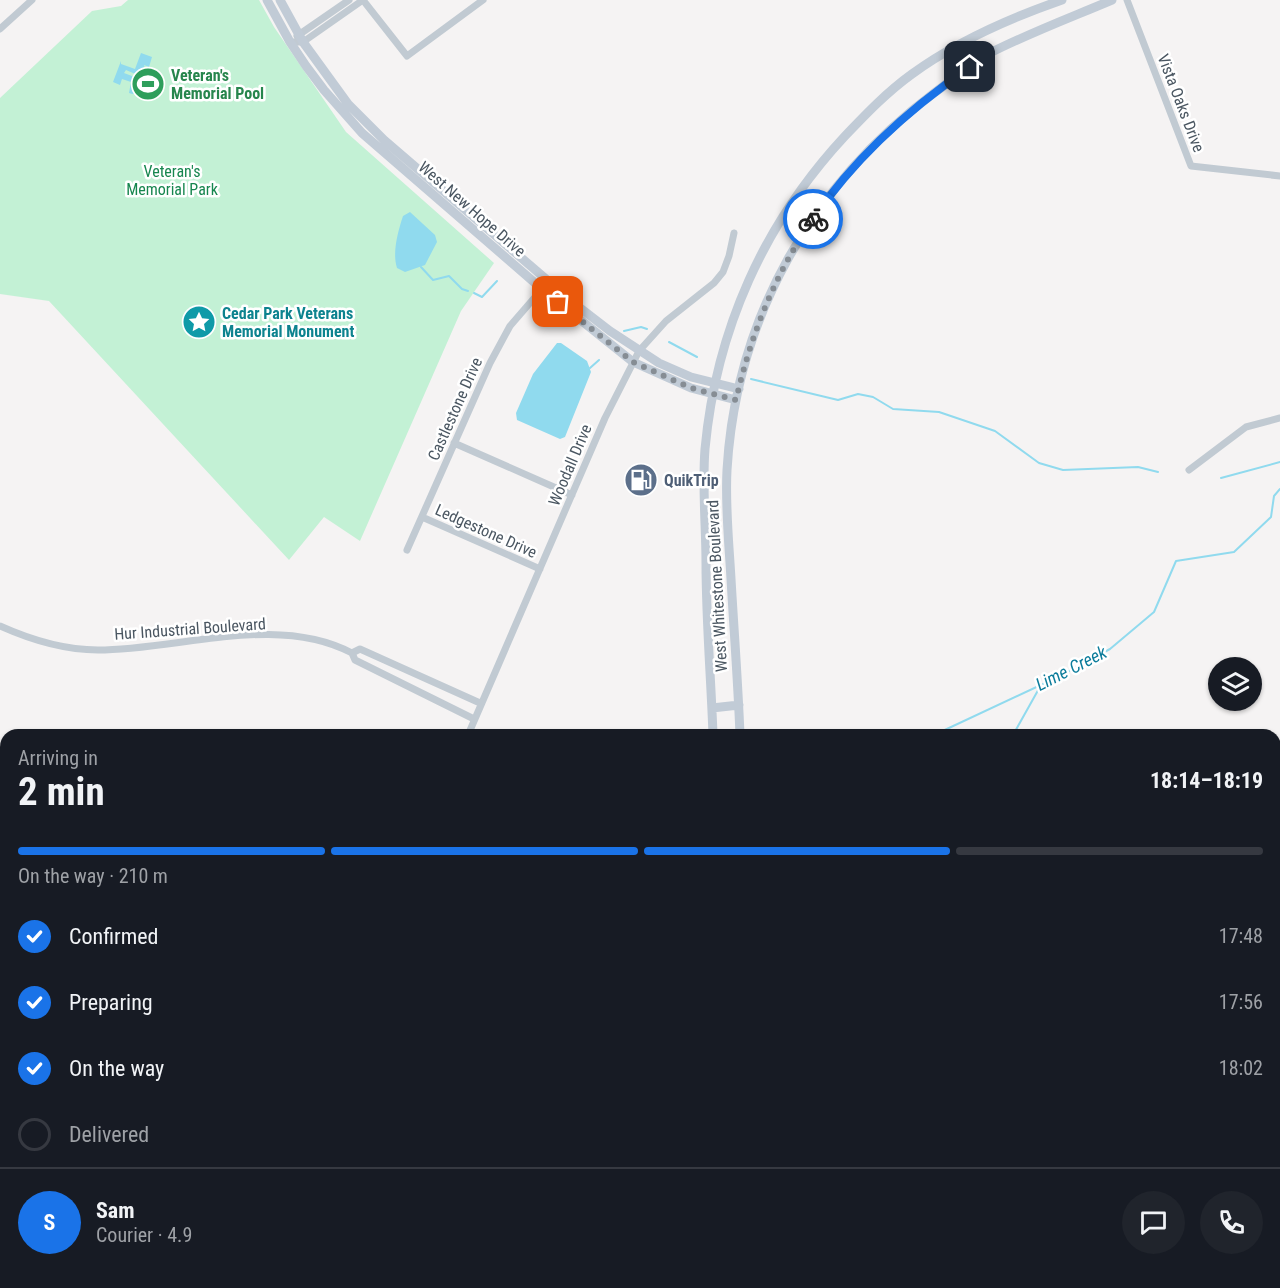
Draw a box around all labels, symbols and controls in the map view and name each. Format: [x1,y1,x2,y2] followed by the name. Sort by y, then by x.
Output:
[944,41,995,92] pin
[953,50,986,83] icon: home
[1154,51,1208,155] street label: Vista Oaks Drive
[130,66,166,102] sports icon: Veteran's Memorial Pool
[171,66,264,103] place label: Veteran's Memorial Pool
[415,157,529,261] street label: West New Hope Drive
[126,162,219,199] park label: Veteran's Memorial Park
[783,189,843,249] courier
[797,203,830,236] icon: bike
[532,276,583,327] pin
[541,285,574,318] icon: bag
[181,304,217,340] place icon: Cedar Park Veterans Memorial Monument
[222,304,354,341] place label: Cedar Park Veterans Memorial Monument
[424,355,486,463] street label: Castlestone Drive
[544,421,596,509] street label: Woodall Drive
[623,462,659,498] fuel station icon: QuikTrip
[664,471,719,490] place label: QuikTrip
[703,499,731,673] street label: West Whitestone Boulevard
[432,500,540,562] street label: Ledgestone Drive
[114,614,266,644] street label: Hur Industrial Boulevard
[1032,641,1111,695] water label: Lime Creek
[1208,657,1262,711] map controls
[1208,657,1262,711] button: layers
[18,746,98,770] text: Arriving in
[1150,768,1263,793] text: 18:14–18:19
[18,769,105,815] text: 2 min
[18,864,168,888] text: On the way · 210 m
[18,920,51,953] icon: check
[69,924,158,949] text: Confirmed
[1219,924,1263,948] text: 17:48
[18,986,51,1019] icon: check
[69,990,153,1015] text: Preparing
[1219,990,1263,1014] text: 17:56
[18,1052,51,1085] icon: check
[69,1056,164,1081] text: On the way
[1219,1056,1263,1080] text: 18:02
[69,1122,149,1147] text: Delivered
[1122,1191,1185,1254] button: chat
[1200,1191,1263,1254] button: phone
[96,1198,135,1223] text: Sam
[44,1210,55,1235] text: S
[96,1223,192,1247] text: Courier · 4.9

